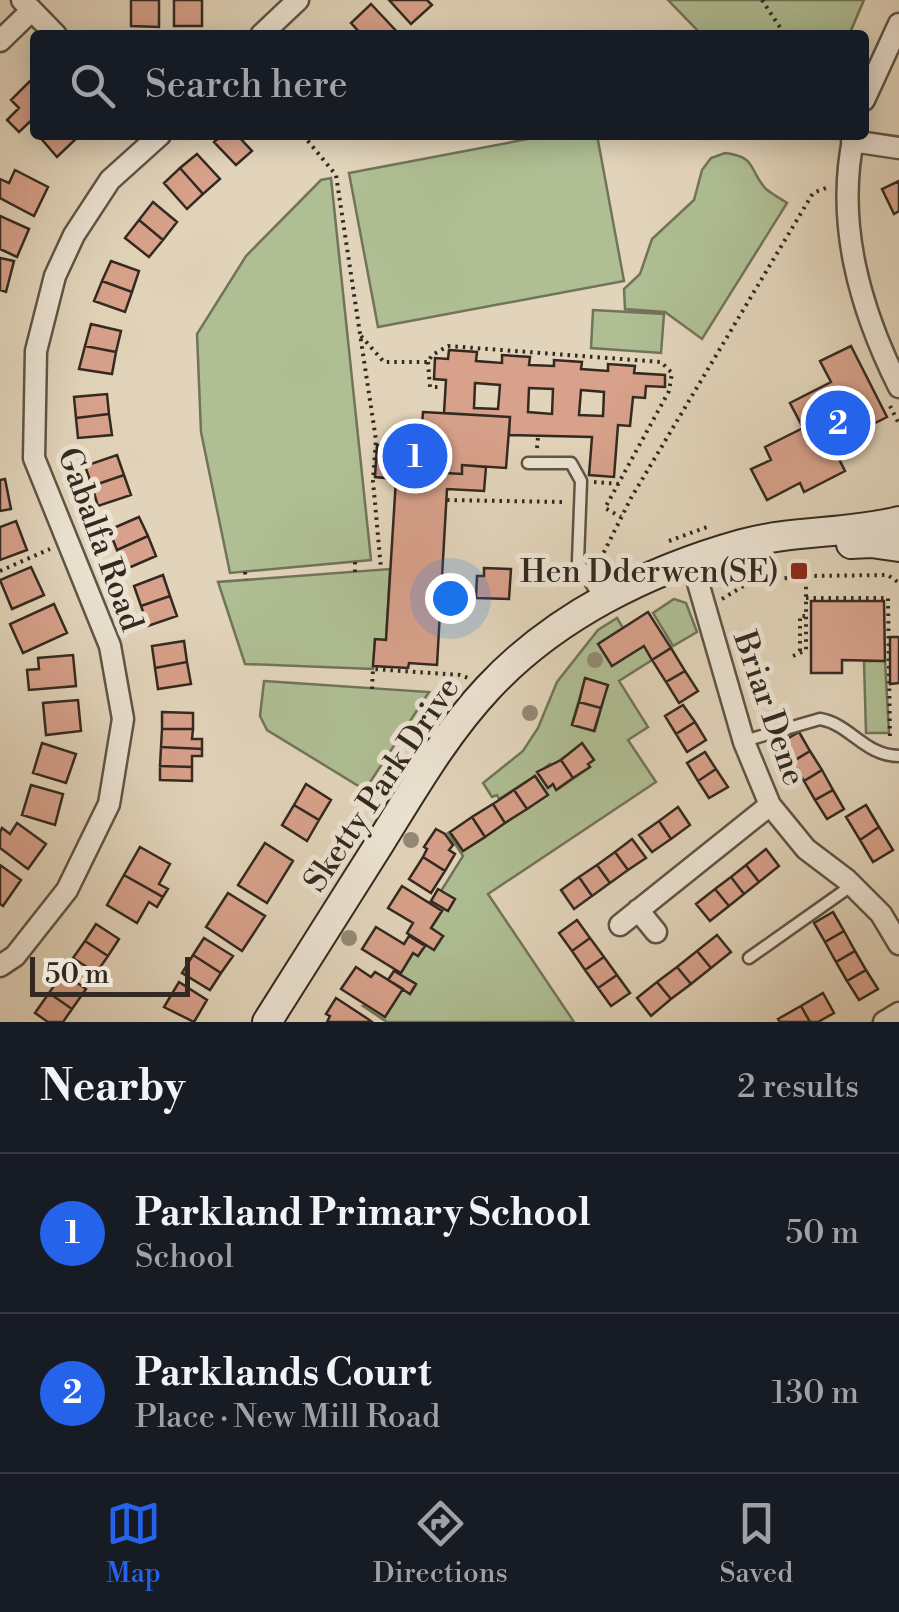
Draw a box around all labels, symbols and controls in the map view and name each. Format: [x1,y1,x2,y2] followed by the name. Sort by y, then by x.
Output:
[30,30,869,140] search box
[65,58,120,113] icon: search
[145,62,348,109] text: Search here
[806,386,870,460] pin: 2
[382,418,448,494] pin: 1
[48,442,152,637] street label: Gabalfa Road
[520,552,779,592] place label: Hen Dderwen(SE)
[788,560,810,582] marker: Hen Dderwen(SE)
[425,573,476,624] your location
[724,625,814,791] street label: Briar Dene
[295,670,468,900] street label: Sketty Park Drive
[30,952,190,996] scale bar
[45,957,109,992] text: 50 m
[40,1061,185,1114] text: Nearby
[737,1067,859,1107] text: 2 results
[135,1190,591,1237] text: Parkland Primary School
[65,1213,80,1253] text: 1
[786,1213,859,1253] text: 50 m
[135,1237,234,1277] text: School
[135,1350,431,1397] text: Parklands Court
[62,1373,83,1413] text: 2
[772,1373,859,1413] text: 130 m
[135,1397,440,1437] text: Place · New Mill Road
[106,1496,161,1591] tab: Map
[373,1496,508,1591] tab: Directions
[720,1496,793,1591] tab: Saved

